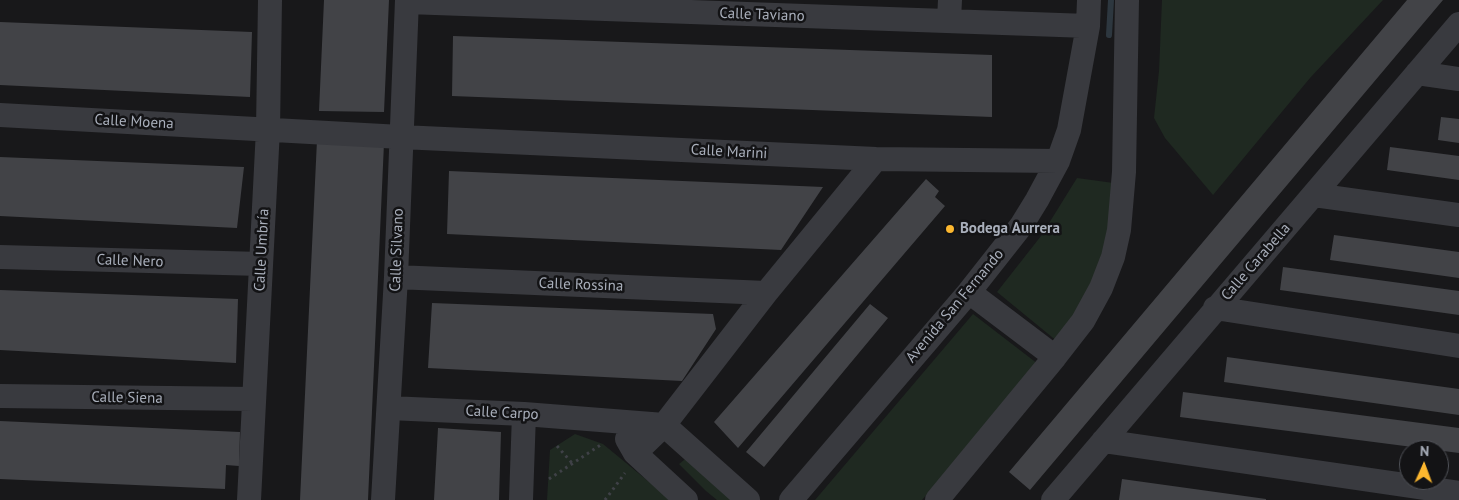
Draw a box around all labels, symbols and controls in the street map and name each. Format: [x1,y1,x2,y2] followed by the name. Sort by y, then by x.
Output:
[719,5,805,25] street label: Calle Taviano
[94,111,174,133] street label: Calle Moena
[690,141,768,163] street label: Calle Marini
[251,208,273,292] street label: Calle Umbría
[387,208,407,292] street label: Calle Silvano
[960,220,1060,238] place label: Bodega Aurrera
[1218,220,1294,304] street label: Calle Carabella
[944,223,956,235] marker: Bodega Aurrera
[902,246,1008,366] street label: Avenida San Fernando
[96,251,164,271] street label: Calle Nero
[538,275,624,295] street label: Calle Rossina
[91,388,163,408] street label: Calle Siena
[465,402,539,424] street label: Calle Carpo
[1399,440,1449,490] north arrow
[1420,442,1429,460] text: N

